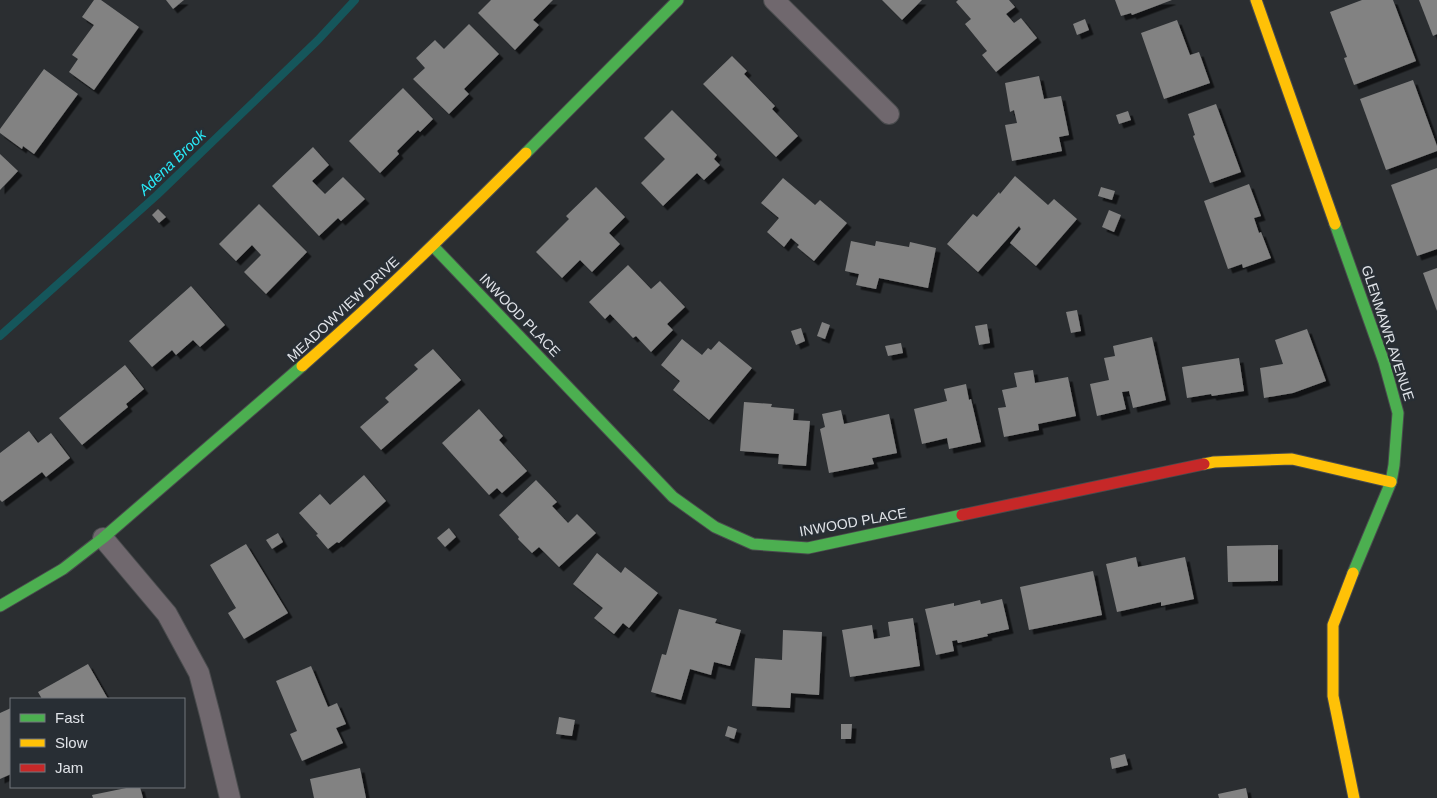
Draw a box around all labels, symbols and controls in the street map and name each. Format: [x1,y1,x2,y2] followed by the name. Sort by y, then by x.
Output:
[134,125,210,199] water label: Adena Brook
[284,253,402,365] street label: MEADOWVIEW DRIVE
[1359,263,1417,403] street label: GLENMAWR AVENUE
[476,270,564,360] street label: INWOOD PLACE
[798,505,908,539] street label: INWOOD PLACE
[10,698,185,788] legend
[55,709,85,726] text: Fast
[55,734,88,751] text: Slow
[55,759,83,776] text: Jam

